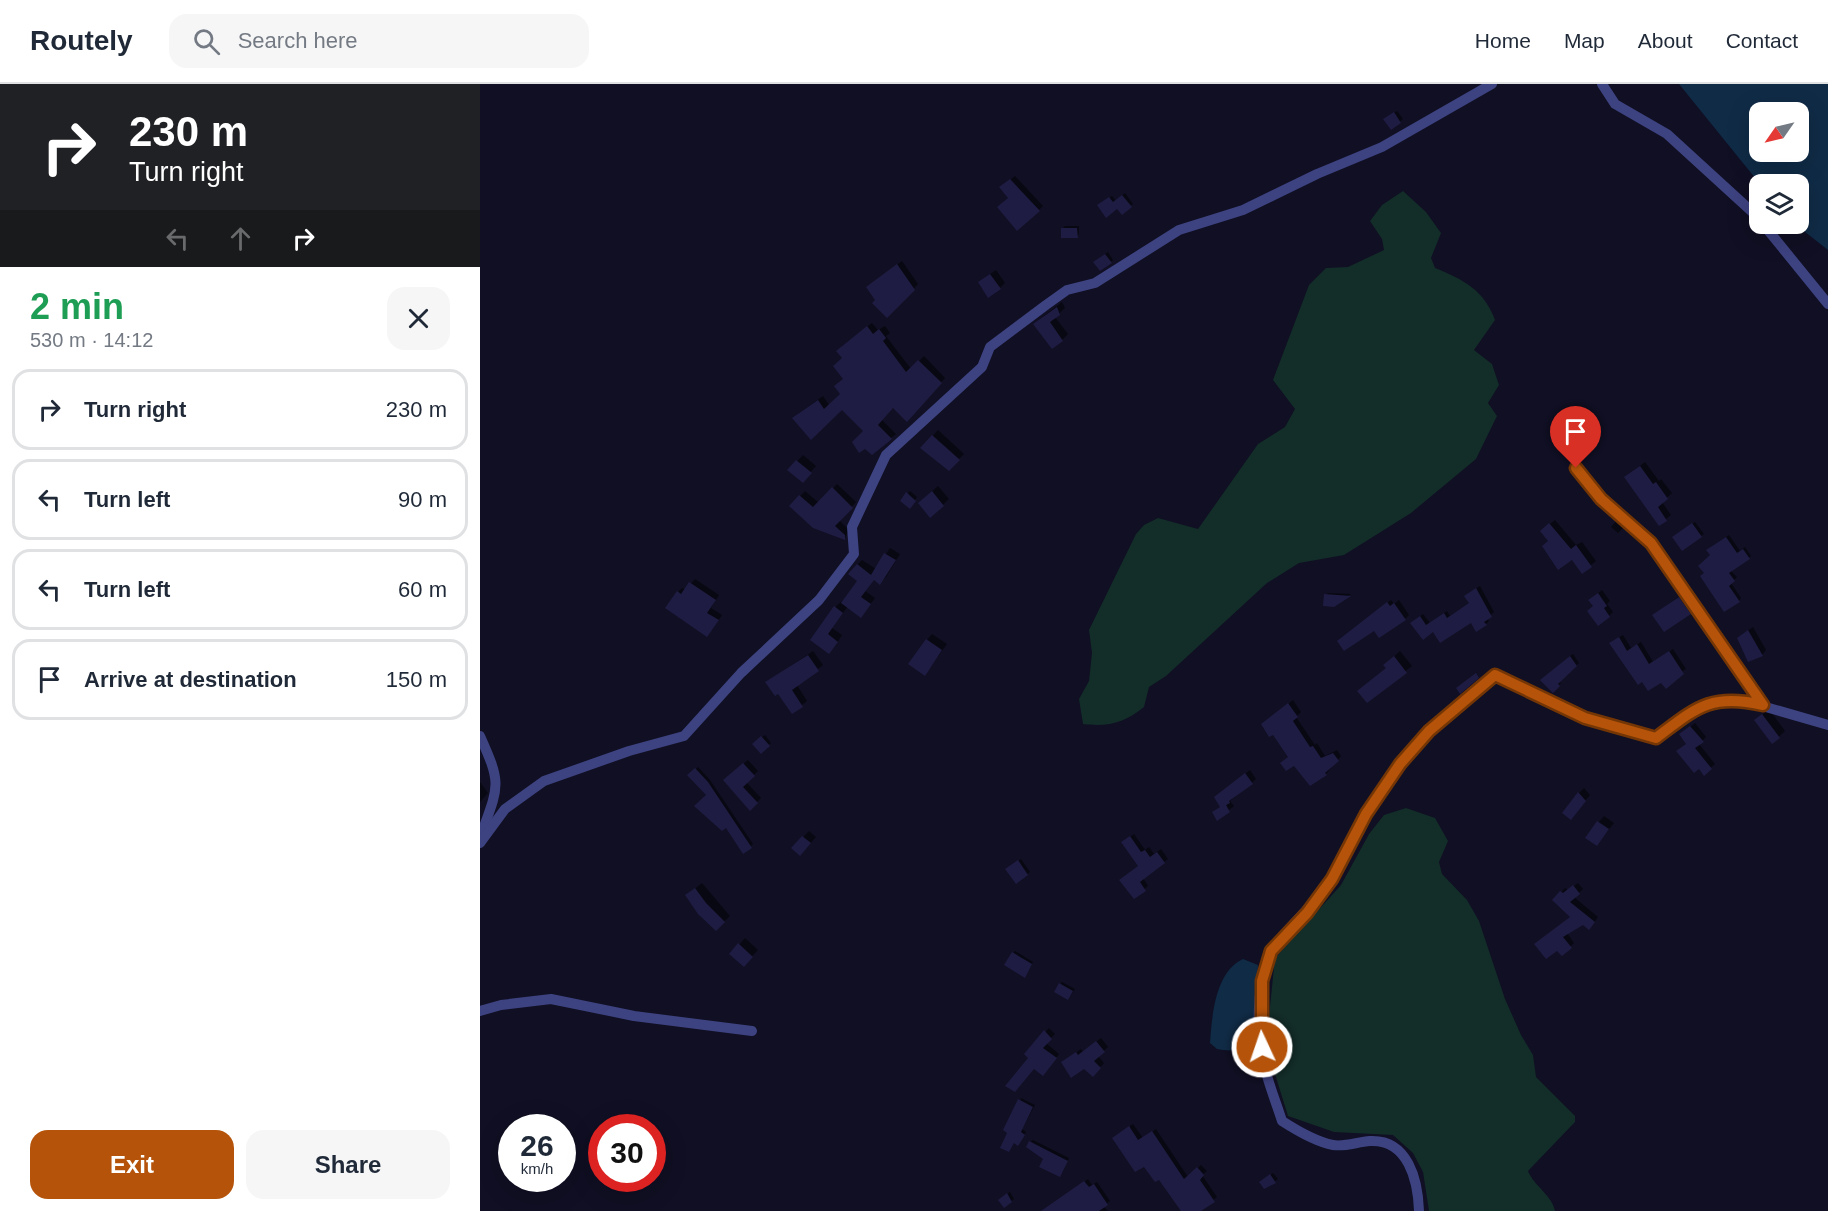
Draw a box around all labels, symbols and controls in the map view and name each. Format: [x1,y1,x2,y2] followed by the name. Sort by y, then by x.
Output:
[169,14,589,68] search box
[30,25,133,56] text: Routely
[190,25,223,58] icon: search
[238,28,358,53] text: Search here
[1475,29,1531,52] text: Home
[1564,29,1605,52] text: Map
[1638,29,1693,52] text: About
[1726,29,1798,52] text: Contact
[1749,102,1809,162] north arrow
[1749,102,1809,234] map controls
[30,108,108,186] icon: right
[129,108,248,155] text: 230 m
[129,157,244,187] text: Turn right
[1749,174,1809,234] button: layers
[161,222,194,255] icon: left
[224,222,257,255] icon: ahead
[287,222,320,255] icon: right
[30,286,124,327] text: 2 min
[387,287,450,350] button: close
[30,329,153,351] text: 530 m · 14:12
[33,393,66,426] icon: right
[84,397,186,422] text: Turn right
[386,397,447,422] text: 230 m
[1550,406,1601,468] pin
[1559,415,1592,448] icon: arrive
[33,483,66,516] icon: left
[84,487,170,512] text: Turn left
[398,487,447,512] text: 90 m
[33,573,66,606] icon: left
[84,577,170,602] text: Turn left
[398,577,447,602] text: 60 m
[33,663,66,696] icon: arrive
[84,667,297,692] text: Arrive at destination
[386,667,447,692] text: 150 m
[1230,1015,1294,1079] position arrow
[588,1114,666,1192] speed limit sign: 30
[520,1129,554,1162] text: 26
[30,1130,234,1199] button: Exit
[246,1130,450,1199] button: Share
[521,1160,553,1177] text: km/h

